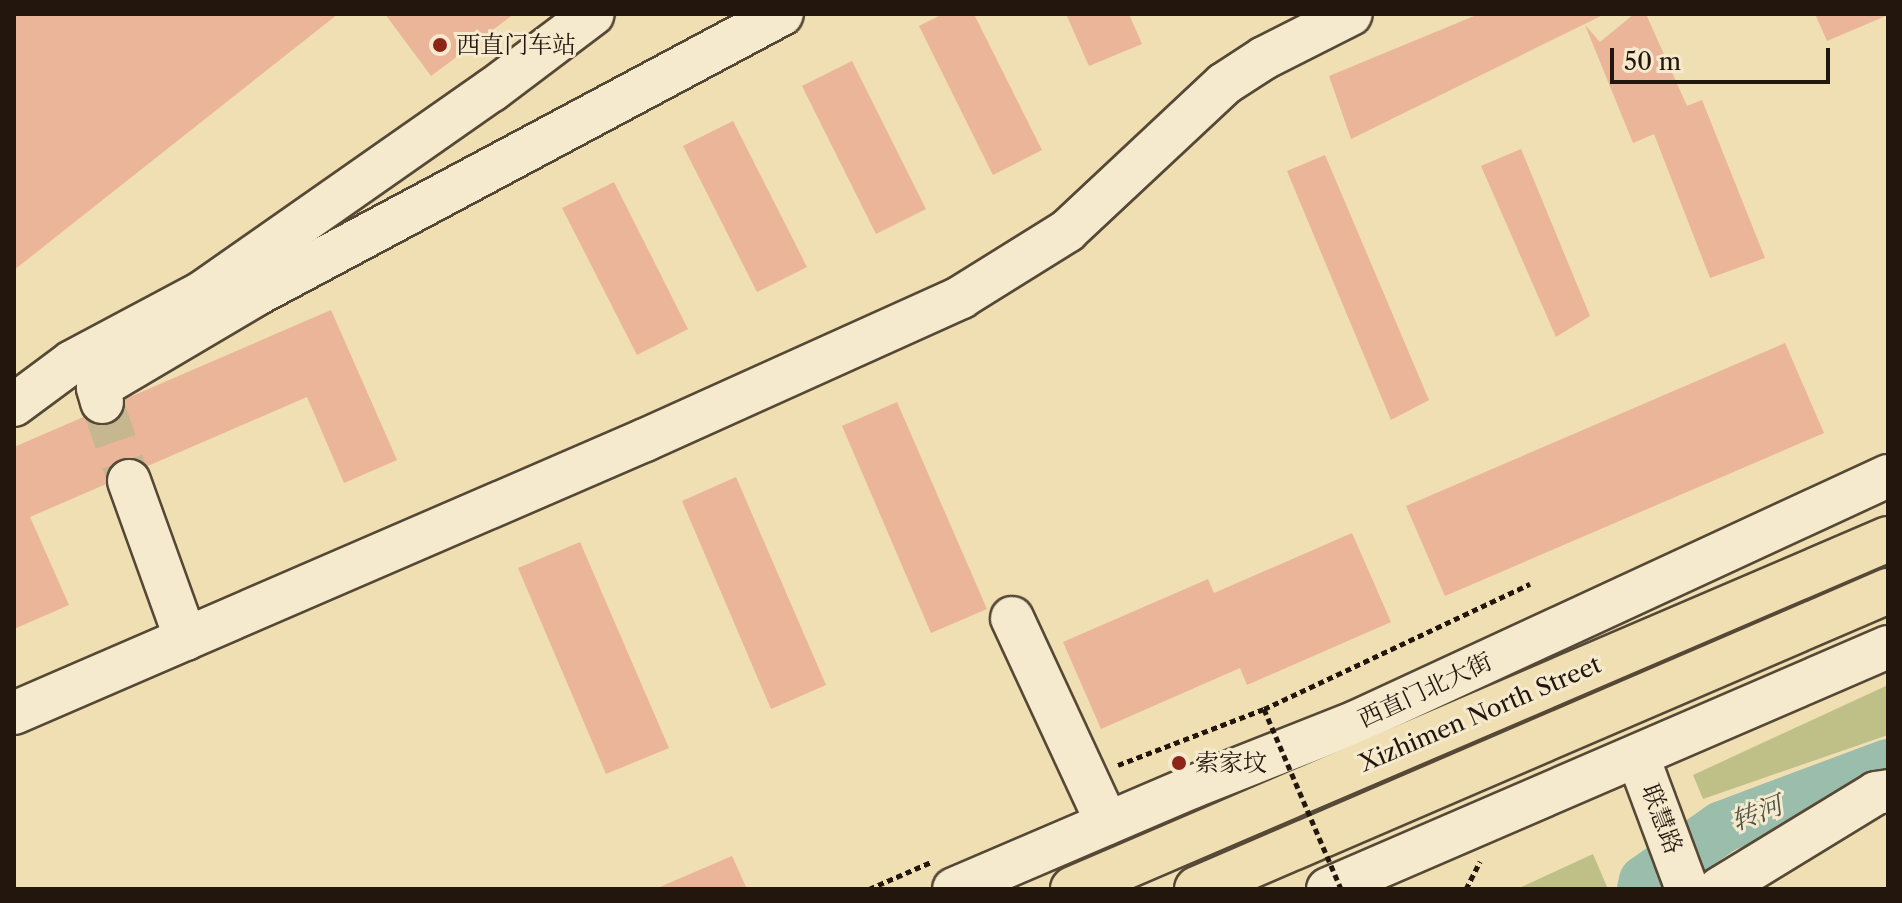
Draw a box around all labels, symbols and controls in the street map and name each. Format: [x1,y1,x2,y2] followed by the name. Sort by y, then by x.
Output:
[456,31,576,59] place label: 西直门车站
[1614,32,1834,82] scale bar
[431,36,449,54] marker: 西直门车站
[1624,47,1681,76] text: 50 m
[1354,647,1496,733] street label: 西直门北大街
[1355,650,1605,778] street label: Xizhimen North Street
[1195,749,1267,777] place label: 索家坟
[1170,754,1188,772] marker: 索家坟
[1636,780,1688,858] street label: 联慧路
[1727,790,1787,838] water label: 转河

